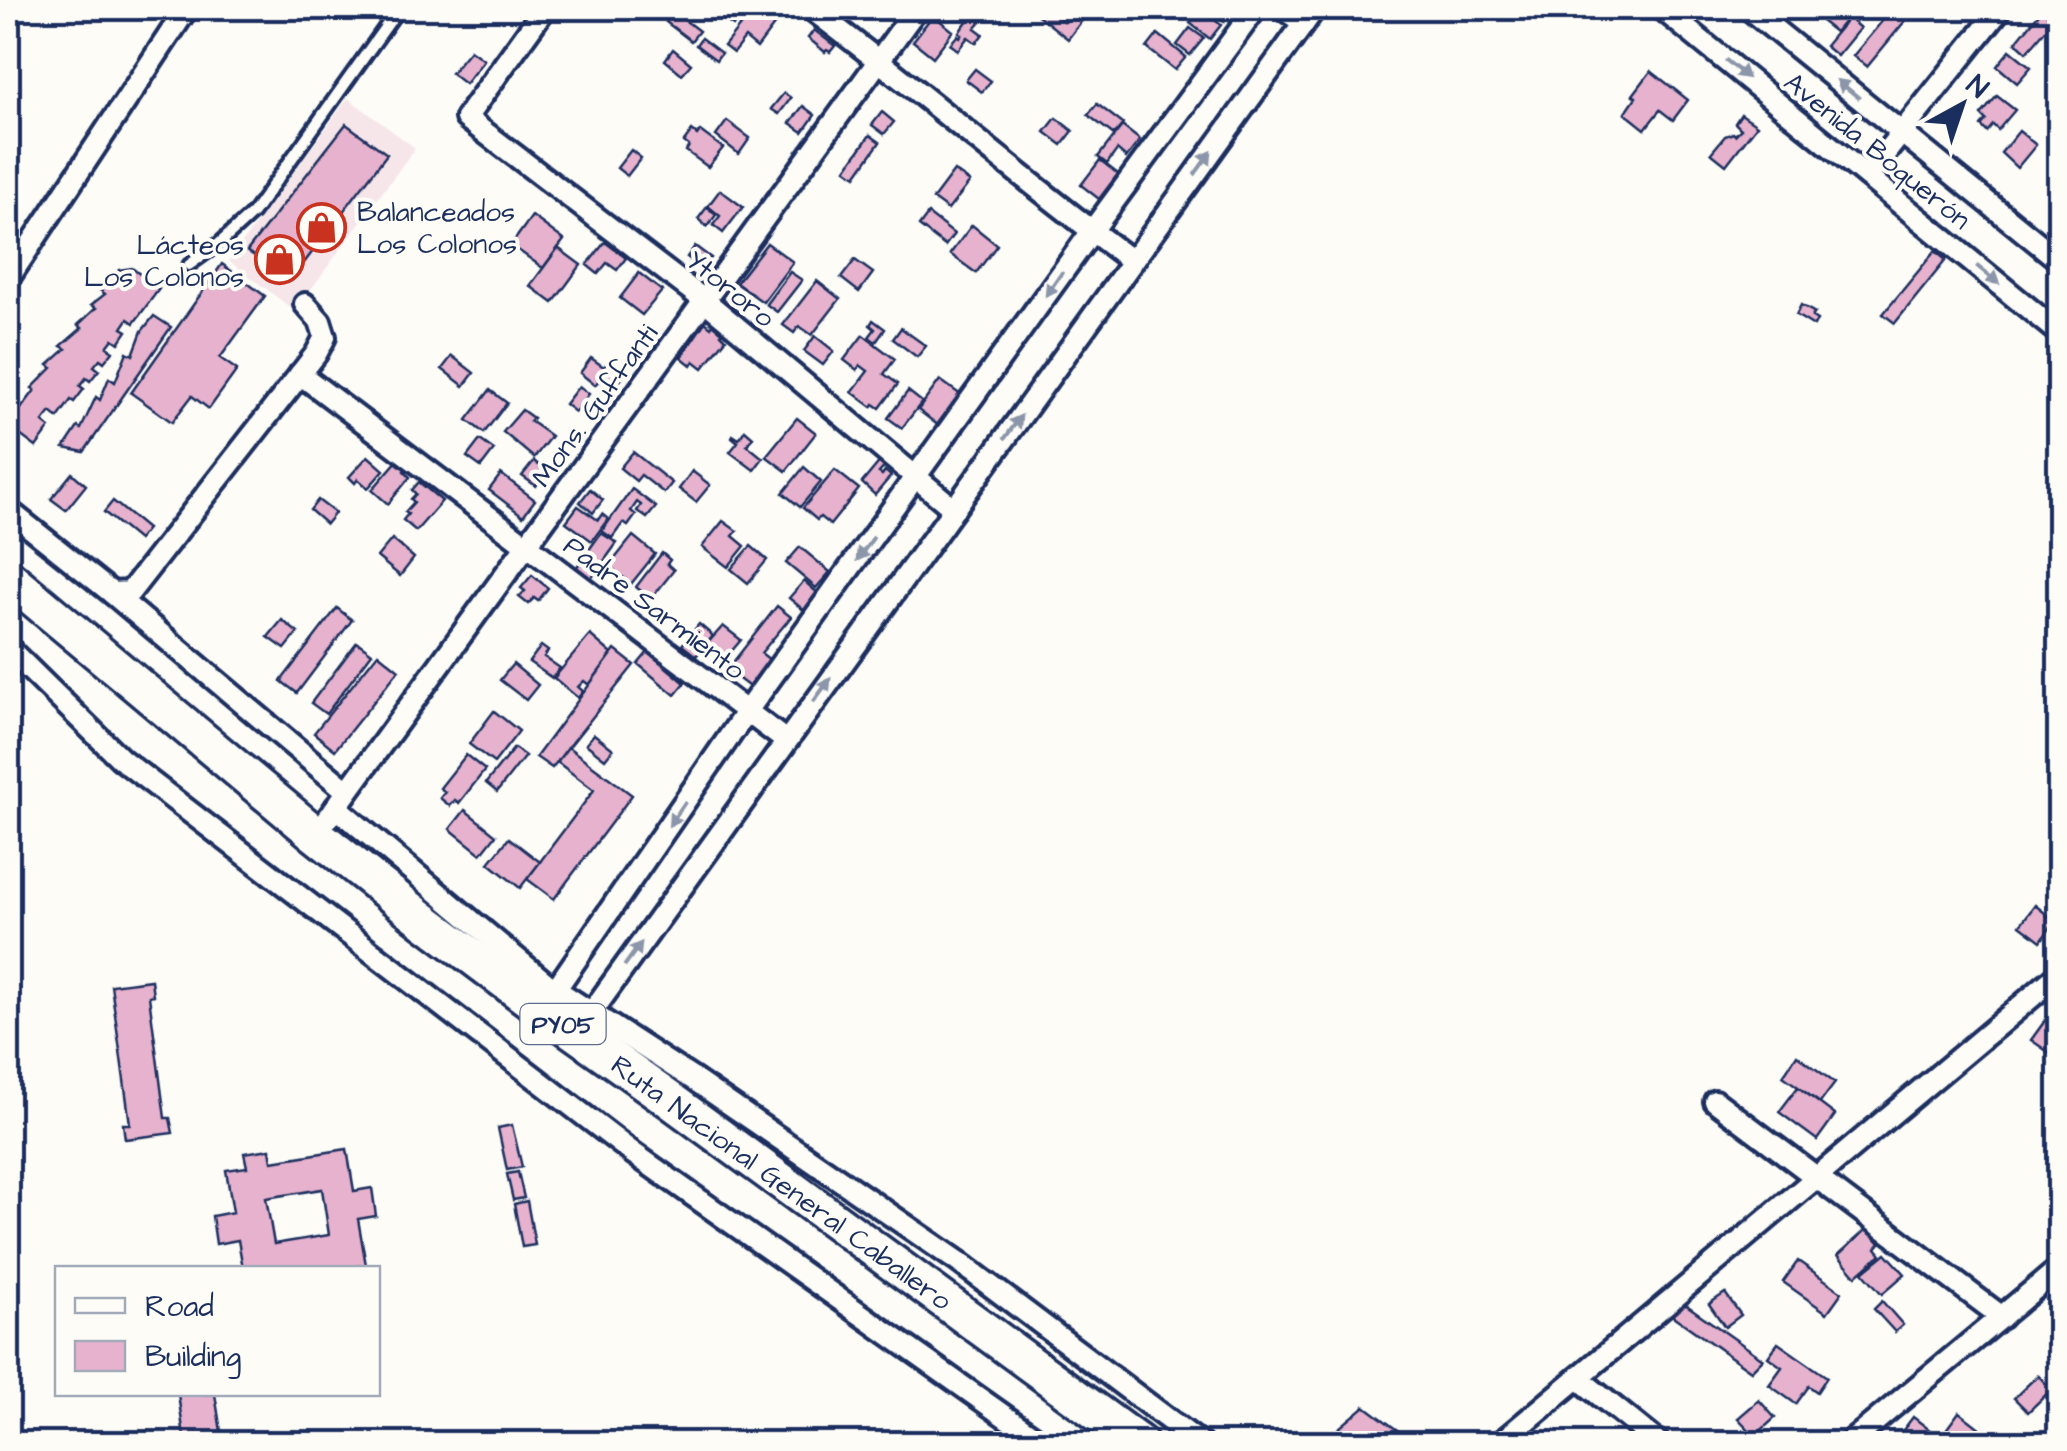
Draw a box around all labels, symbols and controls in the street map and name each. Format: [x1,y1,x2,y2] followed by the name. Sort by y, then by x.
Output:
[1912,55,2012,155] north arrow
[1724,58,1749,79] one-way arrow
[1775,64,1979,239] street label: Avenida Boquerón
[1958,66,1997,108] text: N
[1836,79,1861,100] one-way arrow
[1193,150,1212,176] one-way arrow
[357,193,517,264] place label: Balanceados Los Colonos
[296,201,348,253] shop icon: Balanceados Los Colonos
[84,226,244,297] place label: Lácteos Los Colonos
[253,234,305,286] shop icon: Lácteos Los Colonos
[677,241,783,337] street label: Ytororo
[1975,264,2000,286] one-way arrow
[1045,271,1064,297] one-way arrow
[523,316,668,495] street label: Mons. Guffanti
[1003,414,1022,440] one-way arrow
[555,527,753,690] street label: Padre Sarmiento
[856,536,875,562] one-way arrow
[812,677,832,703] one-way arrow
[668,800,687,827] one-way arrow
[623,941,642,968] one-way arrow
[520,1004,606,1044] road number: PY05
[603,1046,960,1320] street label: Ruta Nacional General Caballero
[55,1266,380,1396] legend
[145,1286,214,1328] text: Road
[145,1336,241,1379] text: Building

